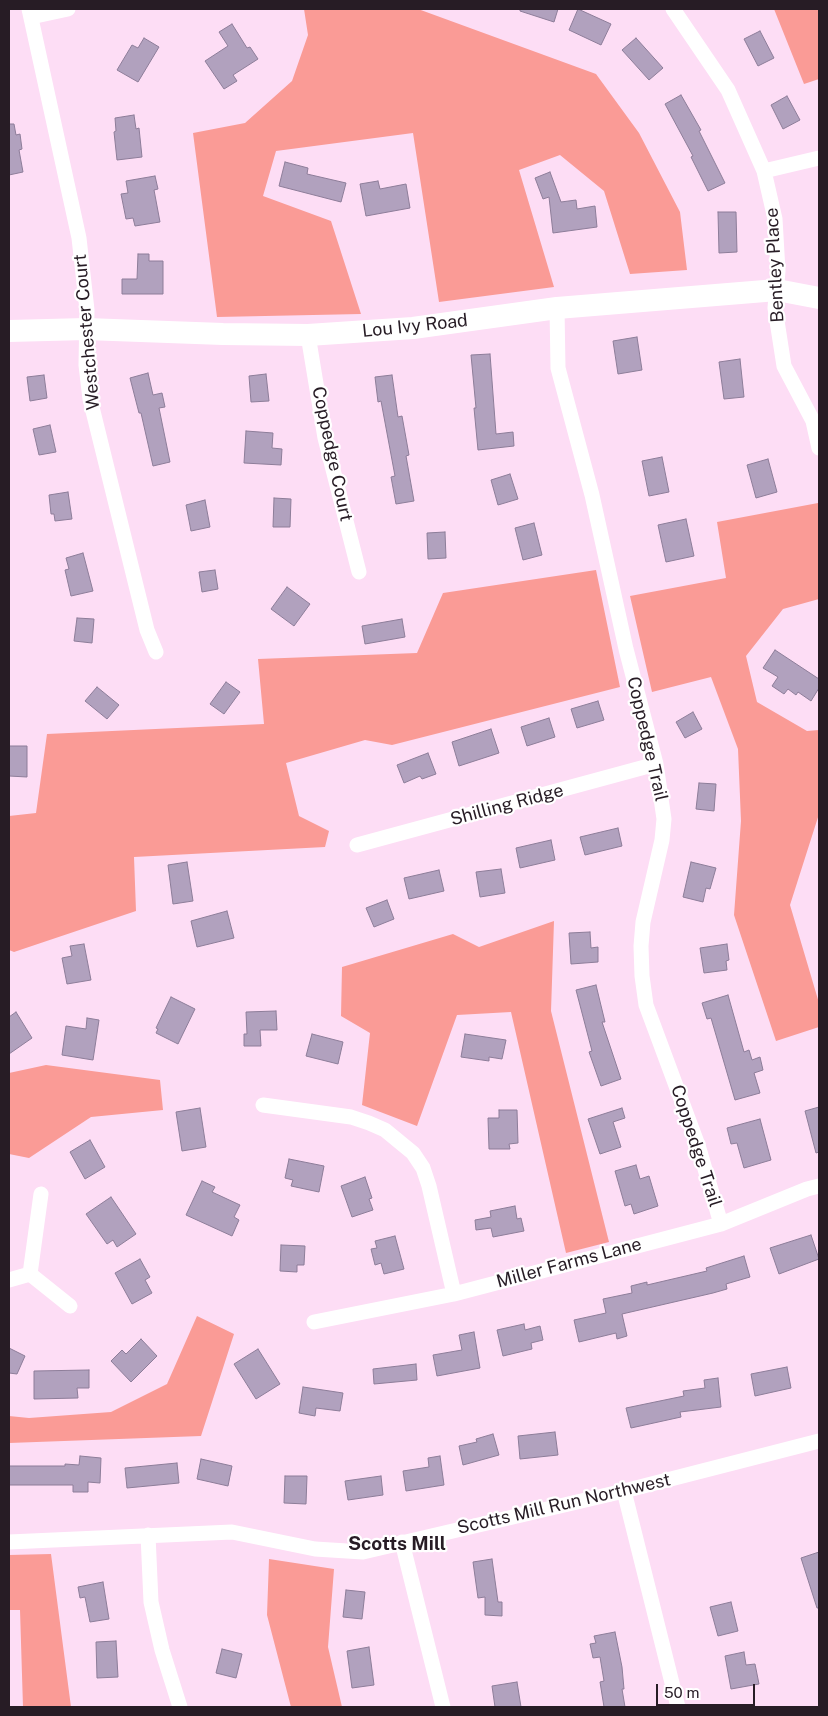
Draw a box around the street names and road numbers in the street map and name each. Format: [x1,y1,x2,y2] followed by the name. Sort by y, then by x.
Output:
[761,207,789,323] street label: Bentley Place
[69,253,105,411] street label: Westchester Court
[361,310,469,342] street label: Lou Ivy Road
[307,385,357,523] street label: Coppedge Court
[622,675,672,803] street label: Coppedge Trail
[448,780,566,830] street label: Shilling Ridge
[666,1082,726,1210] street label: Coppedge Trail
[494,1233,644,1293] street label: Miller Farms Lane
[455,1469,673,1539] street label: Scotts Mill Run Northwest

